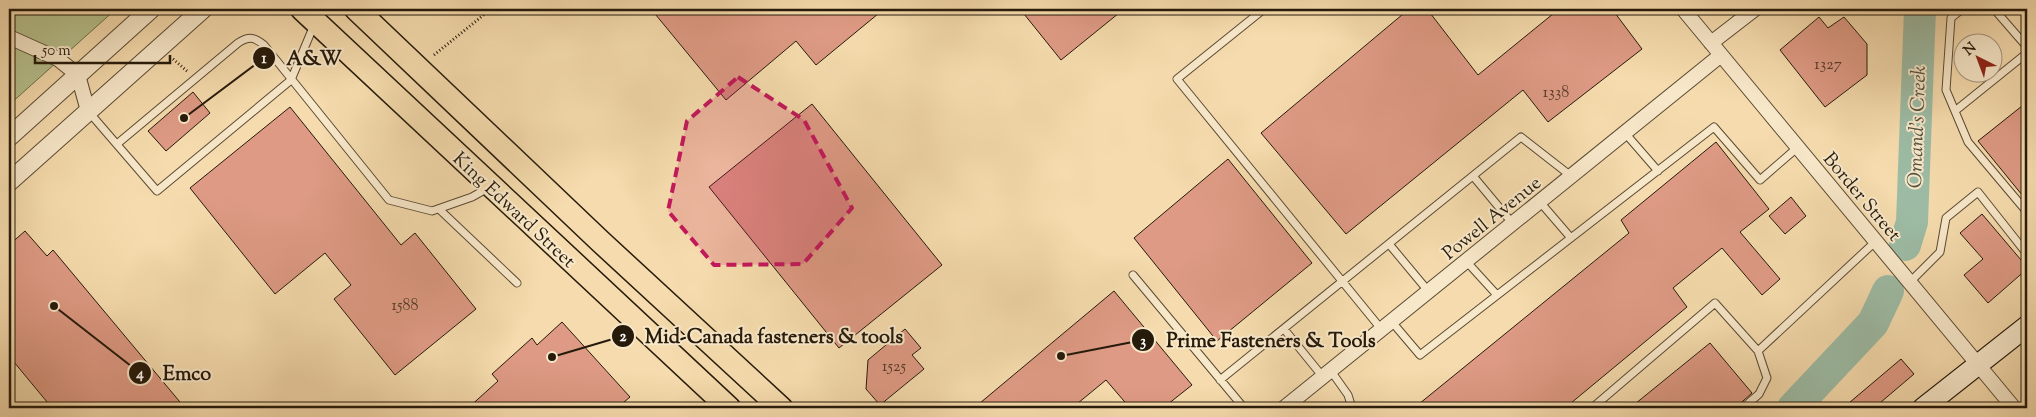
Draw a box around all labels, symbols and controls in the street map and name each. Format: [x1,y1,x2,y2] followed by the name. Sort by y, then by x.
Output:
[35,32,170,64] scale bar
[1954,32,2004,82] north arrow
[1960,39,1981,61] text: N
[251,40,351,75] callout: A&W
[41,41,71,62] text: 50 m
[286,46,342,75] text: A&W
[261,49,267,70] text: 1
[1814,54,1842,77] house number: 1327
[1902,65,1935,189] water label: Omand's Creek
[1543,82,1569,105] house number: 1338
[446,147,581,275] street label: King Edward Street
[1816,147,1907,248] street label: Border Street
[1437,171,1548,267] street label: Powell Avenue
[392,295,418,318] house number: 1588
[610,318,913,353] callout: Mid-Canada fasteners & tools
[1131,323,1385,358] callout: Prime Fasteners & Tools
[645,324,903,353] text: Mid-Canada fasteners & tools
[619,327,627,348] text: 2
[1166,328,1376,357] text: Prime Fasteners & Tools
[1140,332,1146,353] text: 3
[127,356,221,391] callout: Emco
[882,356,906,379] house number: 1525
[163,361,211,390] text: Emco
[135,364,144,385] text: 4

